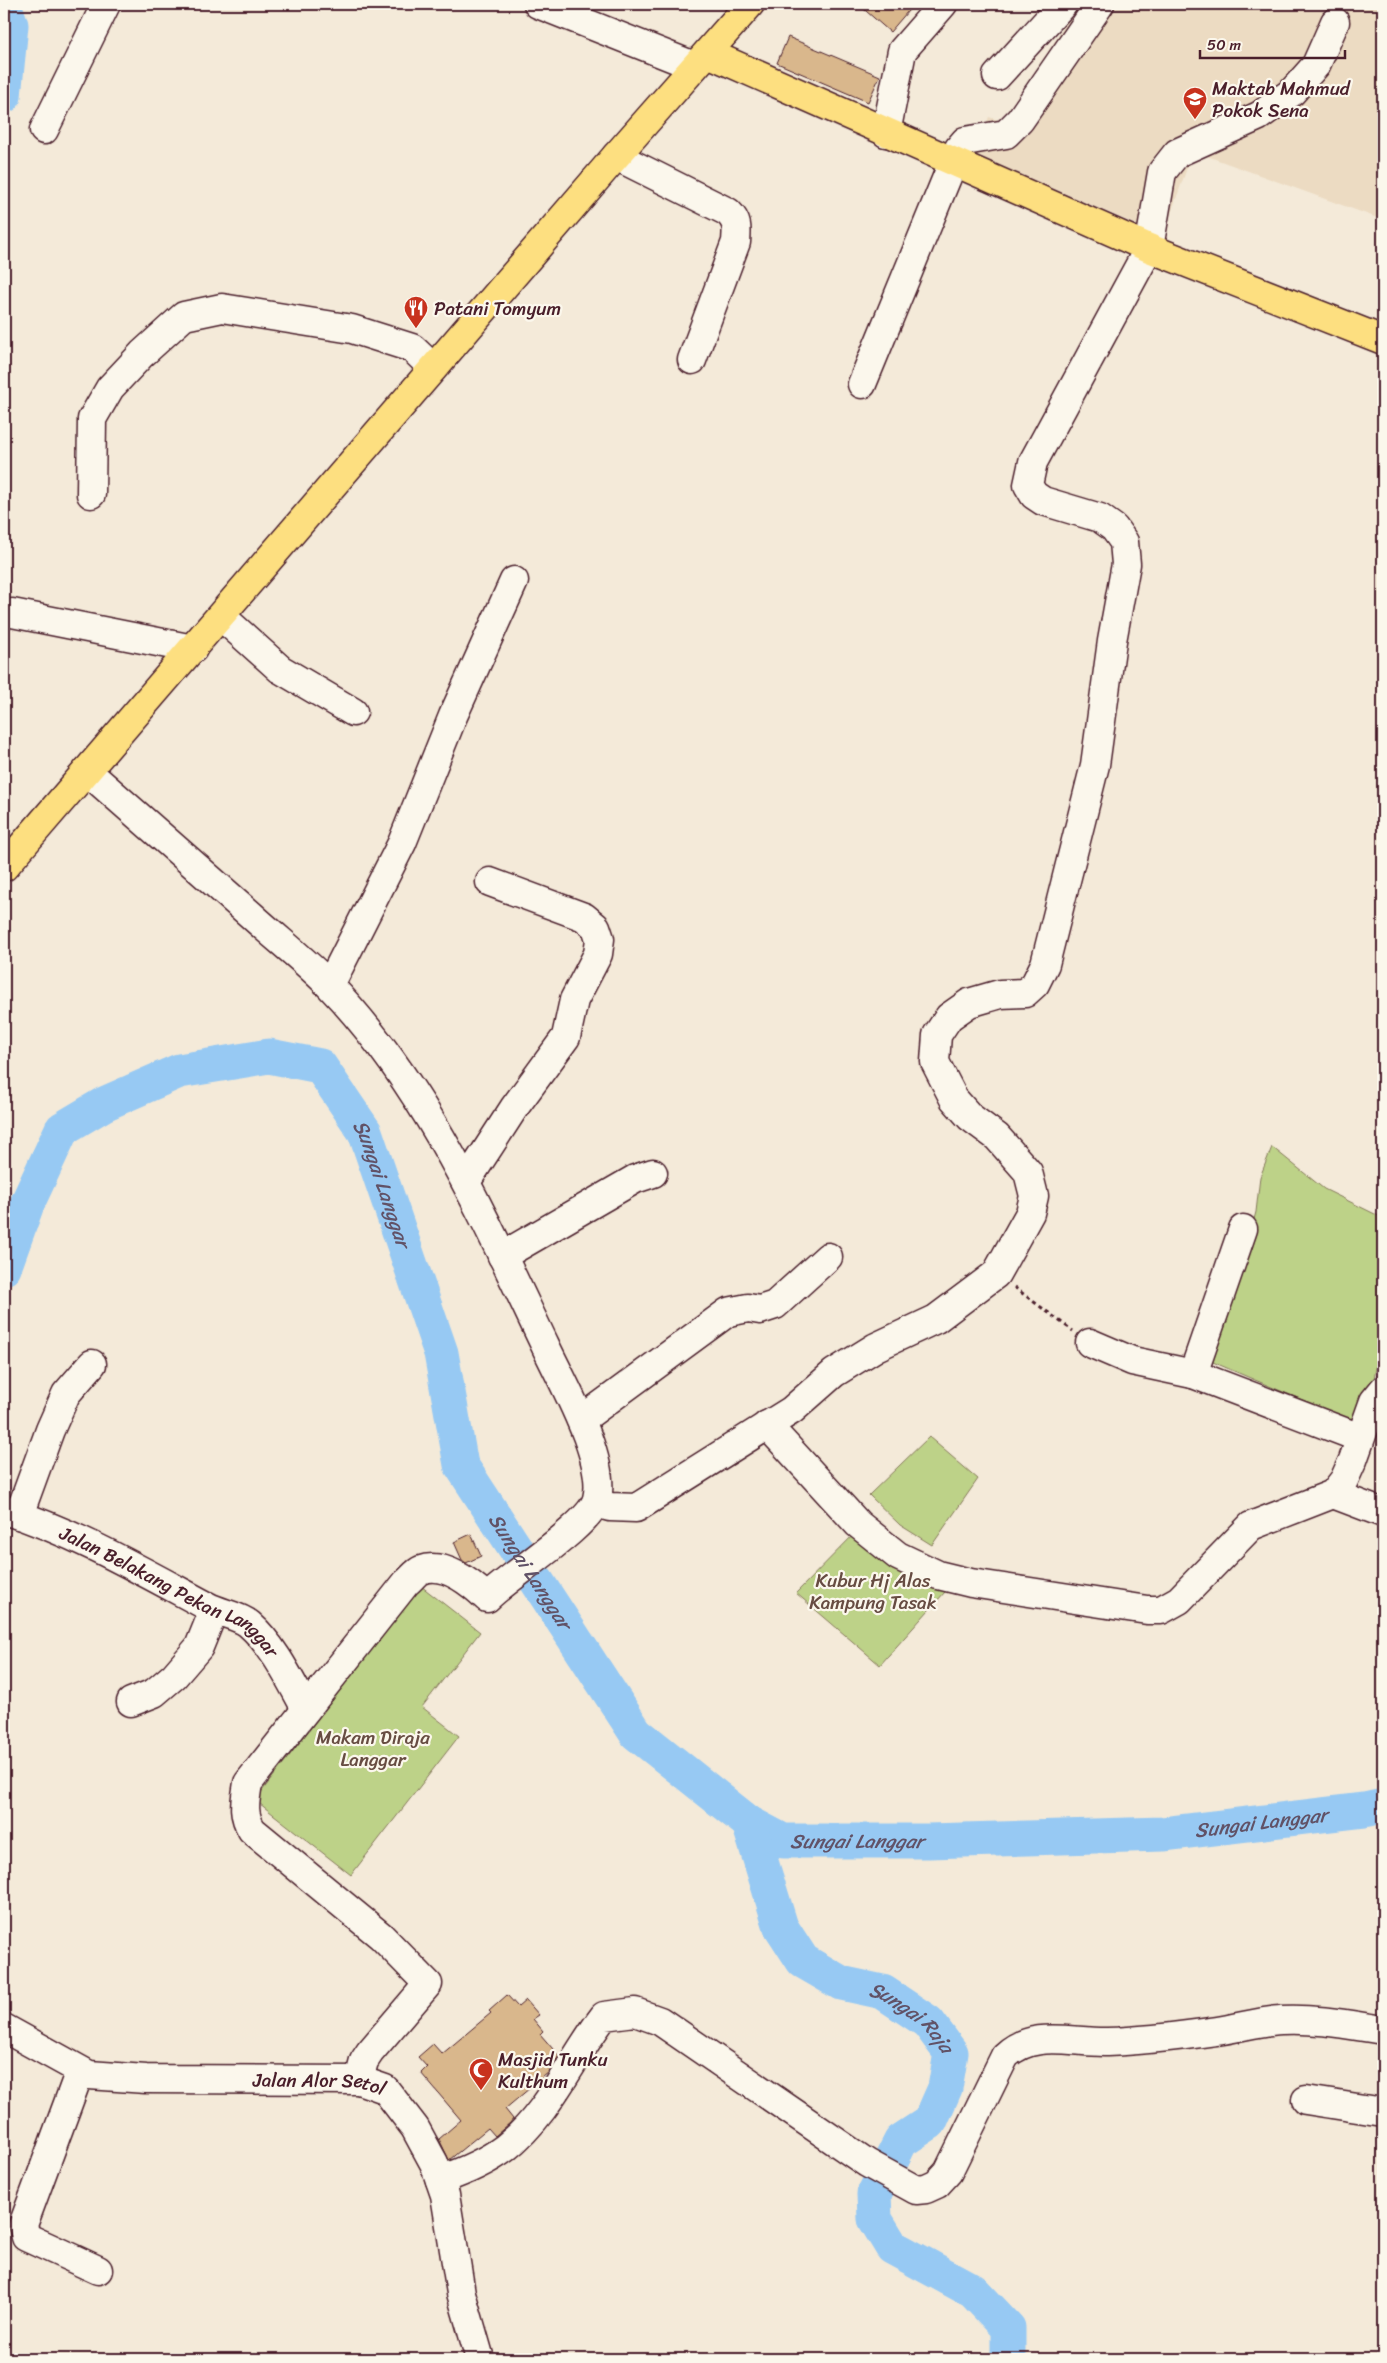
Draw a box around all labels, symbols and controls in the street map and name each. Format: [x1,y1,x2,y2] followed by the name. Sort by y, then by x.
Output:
[1200,28,1344,60] scale bar
[1207,32,1242,58] text: 50 m
[1212,72,1352,127] place label: Maktab Mahmud Pokok Sena
[1182,86,1208,120] school or university icon: Maktab Mahmud Pokok Sena
[434,292,561,325] place label: Patani Tomyum
[403,295,429,329] restaurant icon: Patani Tomyum
[343,1112,422,1256] water label: Sungai Langgar
[479,1506,583,1640] water label: Sungai Langgar
[53,1516,289,1665] street label: Jalan Belakang Pekan Langgar
[809,1564,937,1619] park label: Kubur Hj Alas Kampung Tasak
[316,1721,430,1776] park label: Makam Diraja Langgar
[1193,1797,1333,1848] water label: Sungai Langgar
[790,1824,927,1859] water label: Sungai Langgar
[866,1973,964,2063] water label: Sungai Raja
[498,2043,608,2098] place label: Masjid Tunku Kulthum
[468,2057,494,2091] mosque icon: Masjid Tunku Kulthum
[252,2063,391,2105] street label: Jalan Alor Setol

